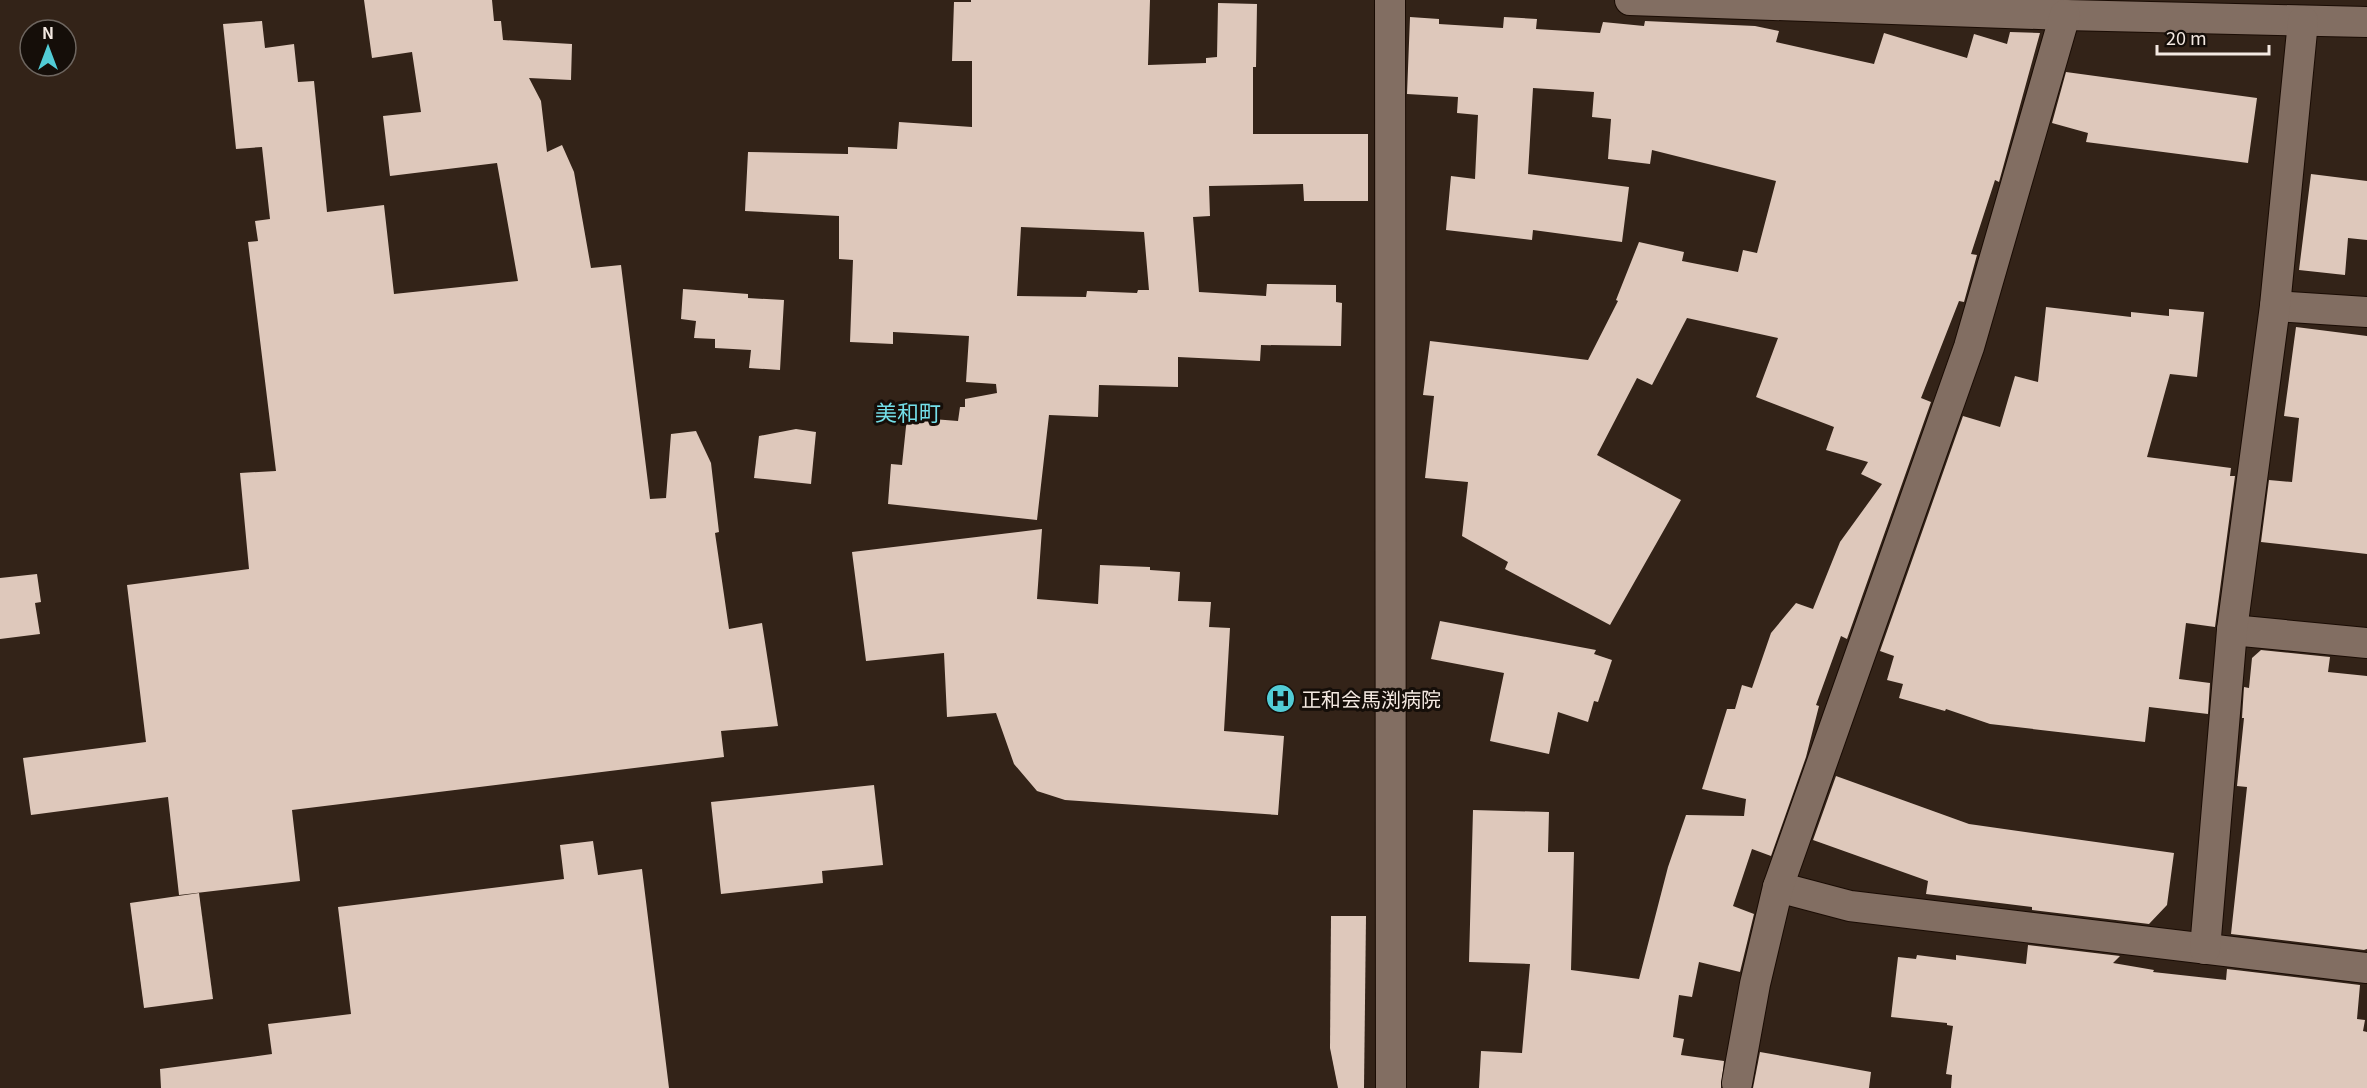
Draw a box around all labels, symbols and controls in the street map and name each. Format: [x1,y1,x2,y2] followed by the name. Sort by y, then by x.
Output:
[18,18,78,78] north arrow
[2157,18,2270,56] scale bar
[42,20,54,44] text: N
[2166,24,2207,50] text: 20 m
[875,395,941,427] district label: 美和町
[1264,682,1296,714] hospital icon: 正和会馬渕病院
[1301,684,1441,713] place label: 正和会馬渕病院

